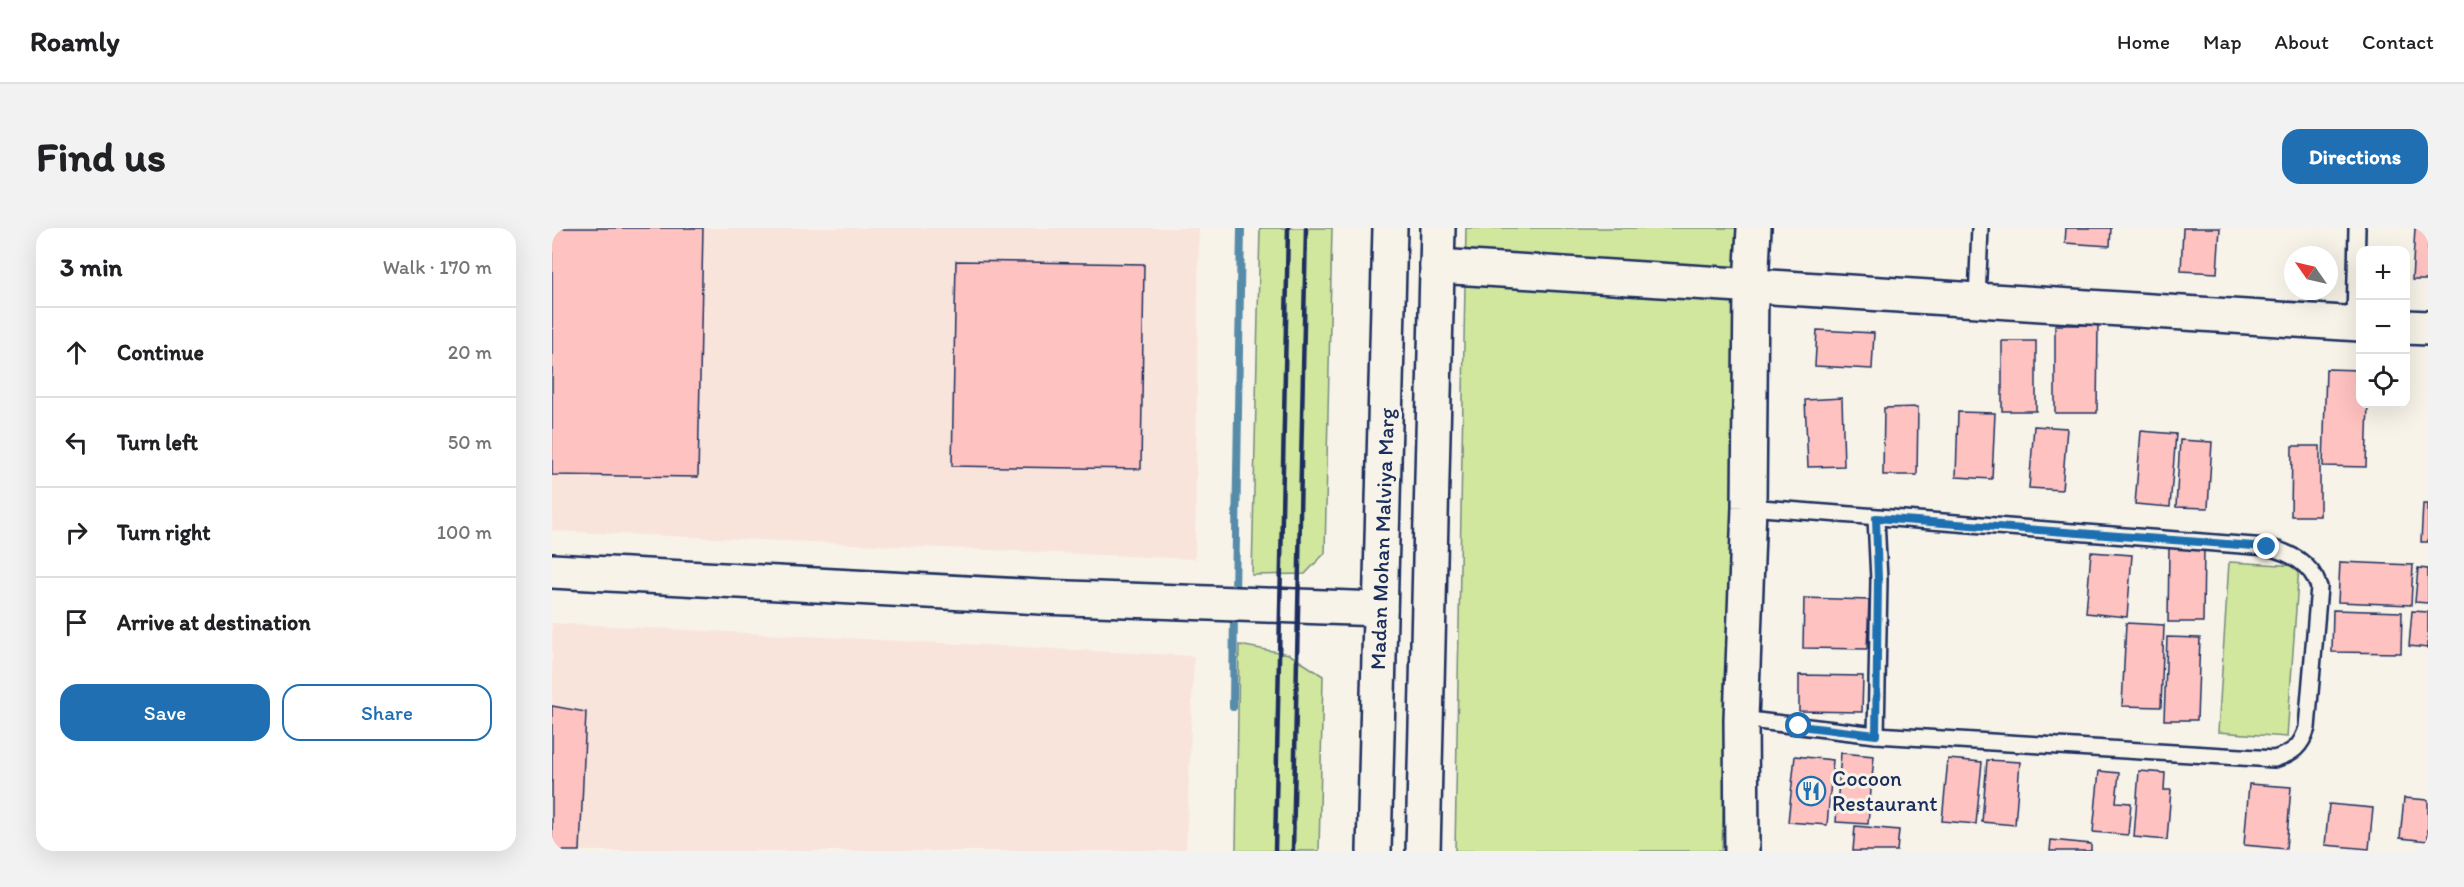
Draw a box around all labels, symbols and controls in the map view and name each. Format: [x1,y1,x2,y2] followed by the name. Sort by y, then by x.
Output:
[30,24,120,58] text: Roamly
[2117,29,2170,54] text: Home
[2203,29,2242,54] text: Map
[2275,29,2329,54] text: About
[2362,29,2434,54] text: Contact
[2282,129,2428,184] button: Directions
[36,131,166,182] text: Find us
[2284,246,2338,300] north arrow
[2356,246,2410,408] map controls
[2356,246,2410,300] button: +
[60,251,122,283] text: 3 min
[383,255,492,279] text: Walk · 170 m
[2356,300,2410,354] button: −
[60,336,93,369] icon: ahead
[117,339,204,366] text: Continue
[448,340,492,364] text: 20 m
[2356,354,2410,408] button: locate
[1364,407,1400,670] street label: Madan Mohan Malviya Marg
[60,426,93,459] icon: left
[117,429,198,456] text: Turn left
[448,430,492,454] text: 50 m
[60,516,93,549] icon: right
[117,519,211,546] text: Turn right
[437,520,492,544] text: 100 m
[2253,533,2279,559] route end
[60,606,93,639] icon: arrive
[117,609,311,636] text: Arrive at destination
[60,684,270,741] button: Save
[282,684,492,741] button: Share
[1785,712,1811,738] route start
[1832,765,1938,817] place label: Cocoon Restaurant
[1795,775,1827,807] restaurant icon: Cocoon Restaurant

